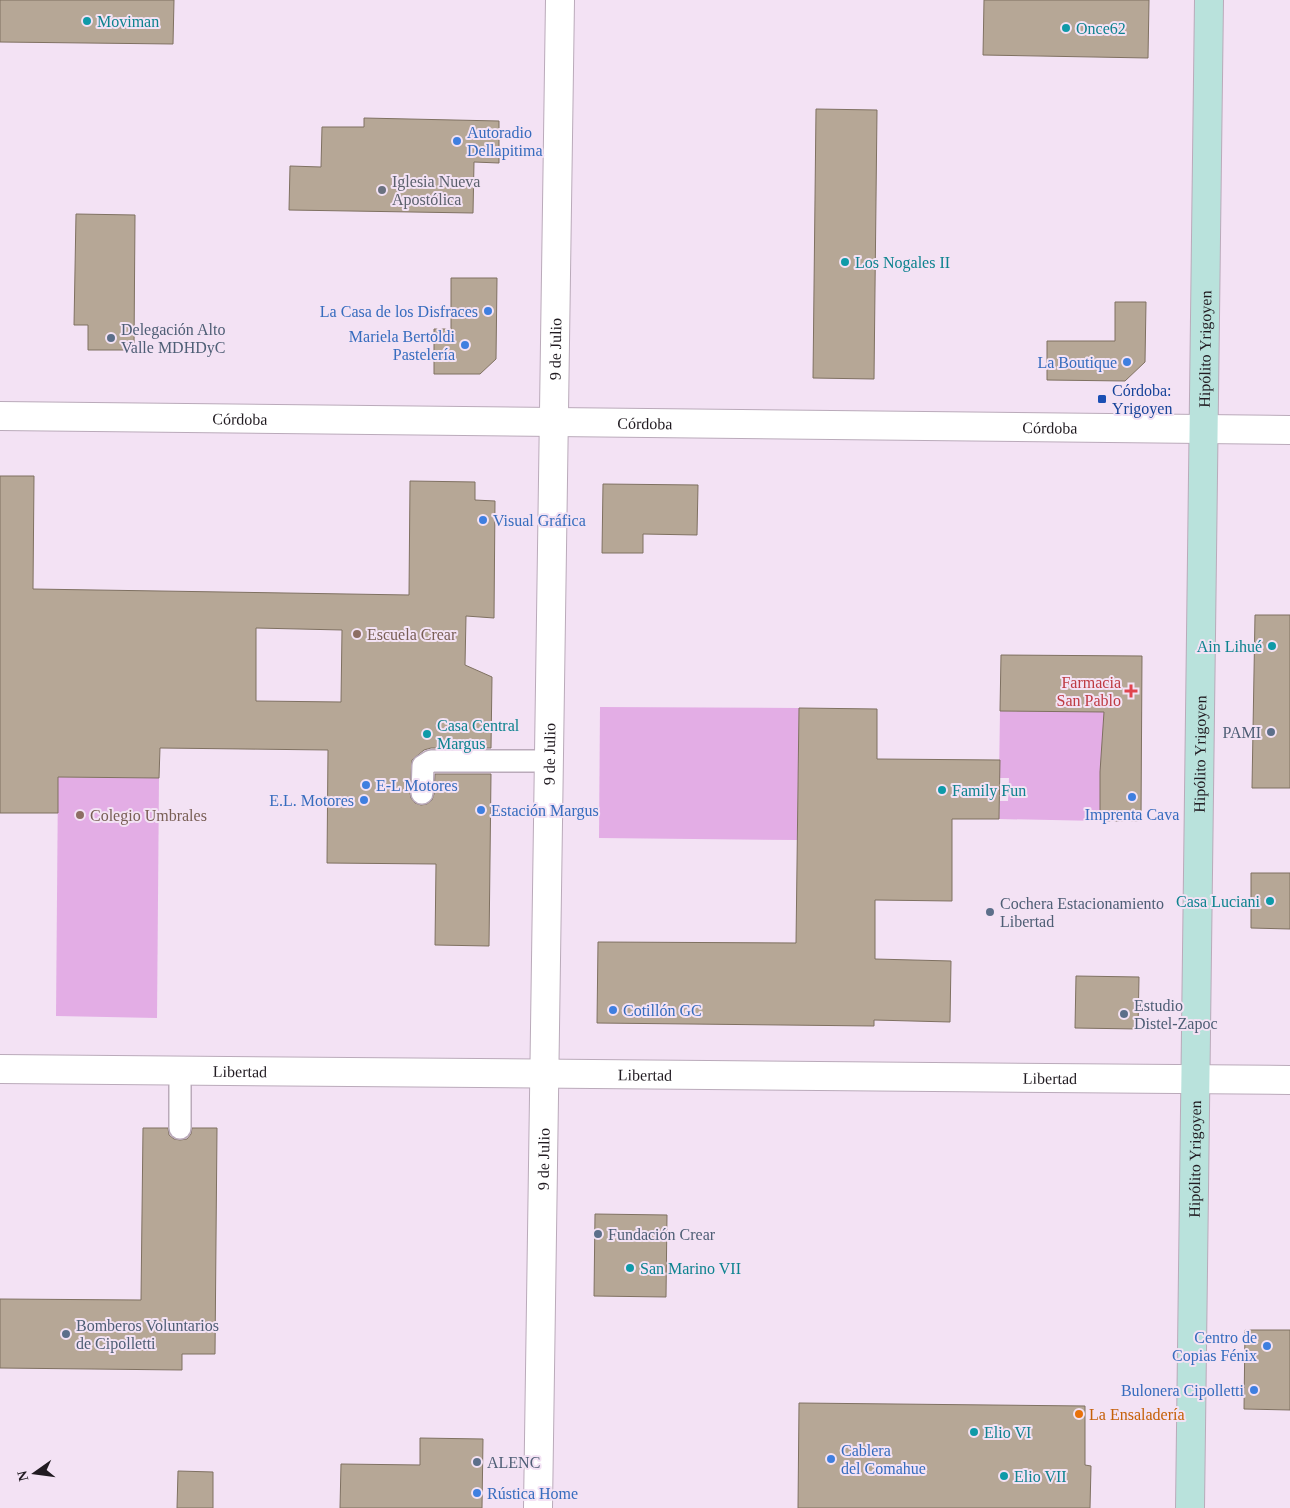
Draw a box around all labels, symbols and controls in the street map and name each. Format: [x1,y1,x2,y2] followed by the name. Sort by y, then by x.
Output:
[97,13,159,30] place label: Moviman
[81,15,93,27] marker: Moviman
[1076,20,1126,37] place label: Once62
[1060,22,1072,34] marker: Once62
[467,124,543,160] place label: Autoradio Dellapitima
[451,135,463,147] marker: Autoradio Dellapitima
[392,173,480,209] place label: Iglesia Nueva Apostólica
[376,184,388,196] marker: Iglesia Nueva Apostólica
[855,254,950,272] place label: Los Nogales II
[839,256,851,268] marker: Los Nogales II
[1195,290,1215,408] street label: Hipólito Yrigoyen
[320,303,478,320] place label: La Casa de los Disfraces
[482,305,494,317] marker: La Casa de los Disfraces
[546,318,564,380] street label: 9 de Julio
[121,321,225,357] place label: Delegación Alto Valle MDHDyC
[349,328,456,363] place label: Mariela Bertoldi Pastelería
[105,332,117,344] marker: Delegación Alto Valle MDHDyC
[459,339,471,351] marker: Mariela Bertoldi Pastelería
[1037,354,1117,372] place label: La Boutique
[1121,356,1133,368] marker: La Boutique
[1112,382,1172,418] place label: Córdoba: Yrigoyen
[1096,393,1108,405] marker: Córdoba: Yrigoyen
[212,410,268,427] street label: Córdoba
[617,414,673,432] street label: Córdoba
[1022,419,1078,436] street label: Córdoba
[493,512,586,529] place label: Visual Gráfica
[477,514,489,526] marker: Visual Gráfica
[367,626,457,643] place label: Escuela Crear
[351,628,363,640] marker: Escuela Crear
[1197,638,1262,655] place label: Ain Lihué
[1266,640,1278,652] marker: Ain Lihué
[1057,674,1121,709] place label: Farmacia San Pablo
[1125,685,1137,697] marker: Farmacia San Pablo
[1190,695,1210,813] street label: Hipólito Yrigoyen
[437,717,520,753] place label: Casa Central Margus
[540,723,558,785] street label: 9 de Julio
[1222,724,1261,741] place label: PAMI
[1265,726,1277,738] marker: PAMI
[421,728,433,740] marker: Casa Central Margus
[376,777,458,794] place label: E-L Motores
[360,779,372,791] marker: E-L Motores
[952,782,1026,800] place label: Family Fun
[936,784,948,796] marker: Family Fun
[1126,791,1138,803] marker: Imprenta Cava
[269,792,354,809] place label: E.L. Motores
[358,794,370,806] marker: E.L. Motores
[491,802,599,820] place label: Estación Margus
[475,804,487,816] marker: Estación Margus
[1085,806,1179,824] place label: Imprenta Cava
[90,807,207,825] place label: Colegio Umbrales
[74,809,86,821] marker: Colegio Umbrales
[1176,893,1261,910] place label: Casa Luciani
[1000,895,1164,930] place label: Cochera Estacionamiento Libertad
[1264,895,1276,907] marker: Casa Luciani
[984,906,996,918] marker: Cochera Estacionamiento Libertad
[1134,997,1218,1033] place label: Estudio Distel-Zapoc
[623,1002,702,1019] place label: Cotillón GC
[607,1004,619,1016] marker: Cotillón GC
[1118,1008,1130,1020] marker: Estudio Distel-Zapoc
[213,1062,267,1080] street label: Libertad
[618,1066,672,1083] street label: Libertad
[1023,1069,1077,1087] street label: Libertad
[1185,1100,1204,1218] street label: Hipólito Yrigoyen
[534,1128,552,1190] street label: 9 de Julio
[608,1226,716,1243] place label: Fundación Crear
[592,1228,604,1240] marker: Fundación Crear
[640,1260,741,1277] place label: San Marino VII
[624,1262,636,1274] marker: San Marino VII
[76,1317,219,1353] place label: Bomberos Voluntarios de Cipolletti
[60,1328,72,1340] marker: Bomberos Voluntarios de Cipolletti
[1172,1329,1257,1365] place label: Centro de Copias Fénix
[1261,1340,1273,1352] marker: Centro de Copias Fénix
[1121,1382,1245,1400] place label: Bulonera Cipolletti
[1248,1384,1260,1396] marker: Bulonera Cipolletti
[1089,1406,1185,1423] place label: La Ensaladería
[1073,1408,1085,1420] marker: La Ensaladería
[984,1424,1031,1441] place label: Elio VI
[968,1426,980,1438] marker: Elio VI
[841,1442,926,1477] place label: Cablera del Comahue
[10,1448,60,1498] north arrow
[825,1453,837,1465] marker: Cablera del Comahue
[487,1454,540,1471] place label: ALENC
[471,1456,483,1468] marker: ALENC
[1014,1468,1067,1485] place label: Elio VII
[14,1469,31,1483] text: N
[998,1470,1010,1482] marker: Elio VII
[487,1485,578,1502] place label: Rústica Home
[471,1487,483,1499] marker: Rústica Home

